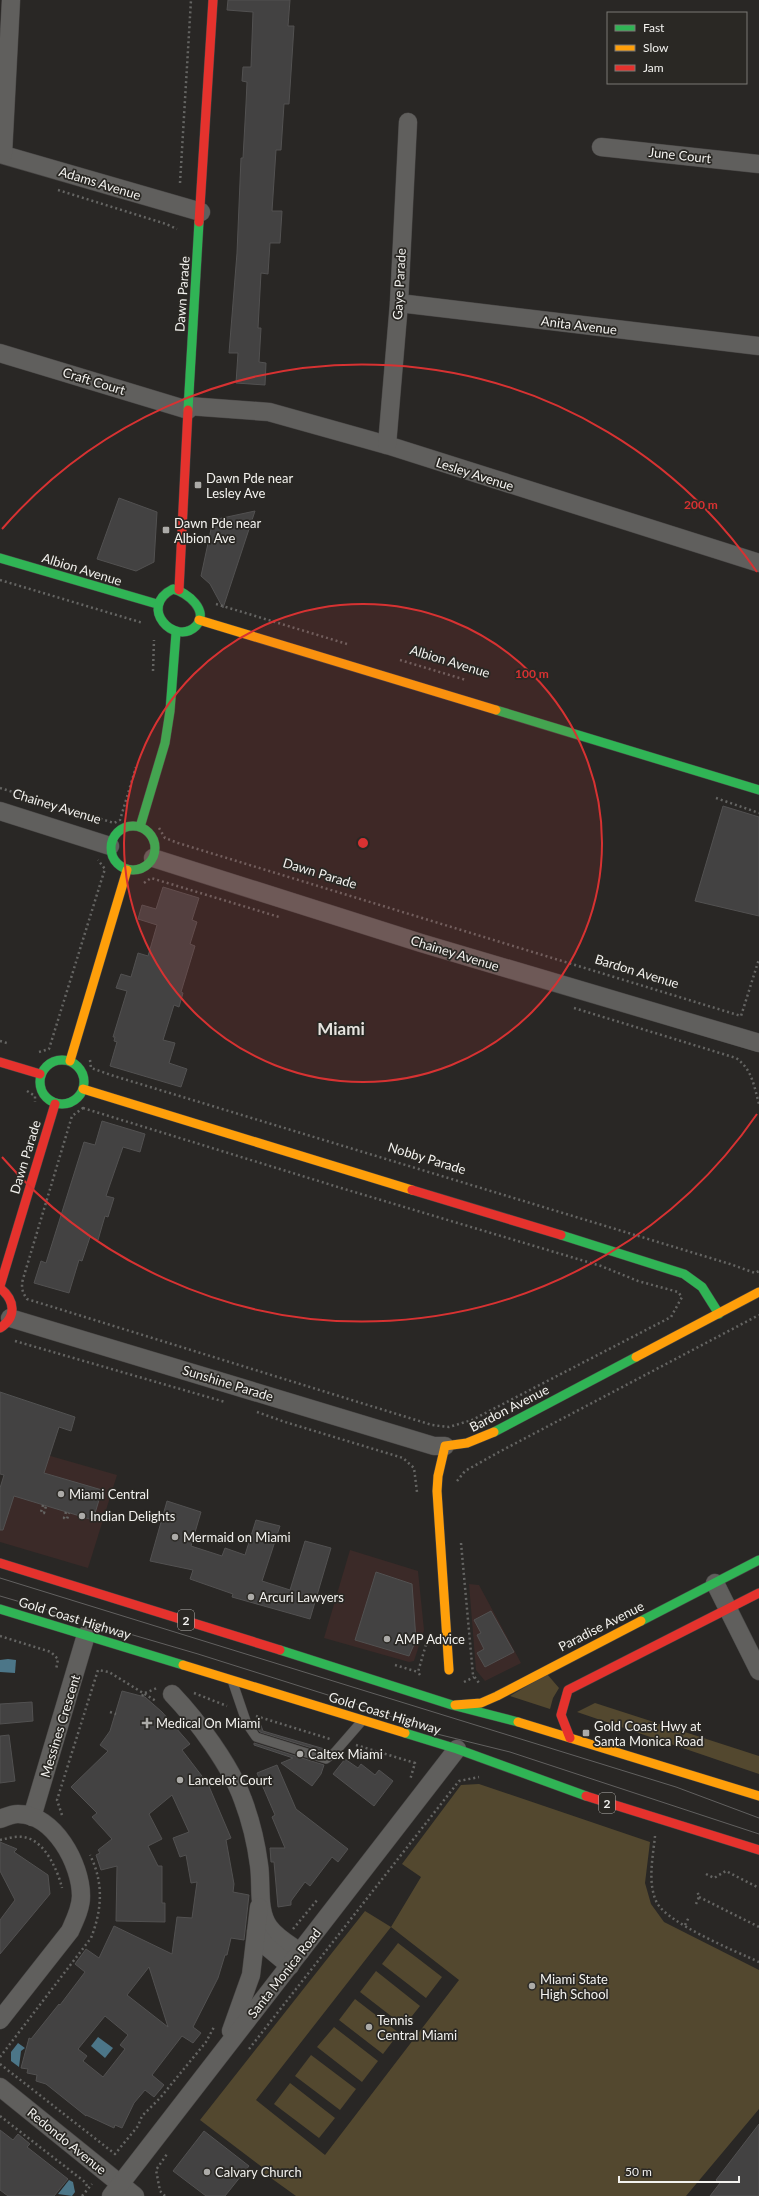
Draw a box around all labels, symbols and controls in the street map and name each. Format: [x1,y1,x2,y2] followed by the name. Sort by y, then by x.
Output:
[607,12,747,84] legend
[643,20,665,35] text: Fast
[643,40,669,55] text: Slow
[643,60,664,75] text: Jam
[648,144,712,166] street label: June Court
[57,163,143,203] street label: Adams Avenue
[389,248,409,320] street label: Gaye Parade
[171,255,193,333] street label: Dawn Parade
[540,312,618,338] street label: Anita Avenue
[61,364,127,398] street label: Craft Court
[434,454,516,494] street label: Lesley Avenue
[206,470,293,501] place label: Dawn Pde near Lesley Ave
[193,480,203,490] marker: Dawn Pde near Lesley Ave
[684,497,718,512] text: 200 m
[174,515,261,546] place label: Dawn Pde near Albion Ave
[161,525,171,535] marker: Dawn Pde near Albion Ave
[40,549,124,589] street label: Albion Avenue
[408,641,492,681] street label: Albion Avenue
[515,666,549,681] text: 100 m
[11,785,103,827] street label: Chainey Avenue
[356,836,370,850] centre of rings
[281,854,359,892] street label: Dawn Parade
[409,932,501,974] street label: Chainey Avenue
[593,951,681,991] street label: Bardon Avenue
[317,1018,365,1039] district label: Miami
[6,1118,44,1196] street label: Dawn Parade
[386,1139,468,1177] street label: Nobby Parade
[181,1362,275,1404] street label: Sunshine Parade
[467,1381,552,1435] street label: Bardon Avenue
[69,1486,149,1502] place label: Miami Central
[56,1489,66,1499] marker: Miami Central
[90,1508,176,1524] place label: Indian Delights
[77,1511,87,1521] marker: Indian Delights
[183,1529,291,1545] place label: Mermaid on Miami
[170,1532,180,1542] marker: Mermaid on Miami
[259,1589,344,1605] place label: Arcuri Lawyers
[246,1592,256,1602] marker: Arcuri Lawyers
[17,1593,133,1643] street label: Gold Coast Highway
[555,1597,647,1654] street label: Paradise Avenue
[178,1610,194,1630] road number: 2
[395,1631,465,1647] place label: AMP Advice
[382,1634,392,1644] marker: AMP Advice
[37,1672,83,1779] street label: Messines Crescent
[327,1688,443,1738] street label: Gold Coast Highway
[156,1715,260,1731] place label: Medical On Miami
[141,1717,153,1729] marker: Medical On Miami
[594,1718,703,1749] place label: Gold Coast Hwy at Santa Monica Road
[581,1728,591,1738] marker: Gold Coast Hwy at Santa Monica Road
[308,1746,383,1762] place label: Caltex Miami
[295,1749,305,1759] marker: Caltex Miami
[188,1772,273,1788] place label: Lancelot Court
[175,1775,185,1785] marker: Lancelot Court
[599,1793,615,1813] road number: 2
[244,1925,324,2021] street label: Santa Monica Road
[540,1971,609,2002] place label: Miami State High School
[527,1981,537,1991] marker: Miami State High School
[377,2012,457,2043] place label: Tennis Central Miami
[364,2022,374,2032] marker: Tennis Central Miami
[24,2104,110,2178] street label: Redondo Avenue
[619,2158,739,2184] scale bar
[215,2164,302,2180] place label: Calvary Church
[625,2164,652,2179] text: 50 m
[202,2167,212,2177] marker: Calvary Church

